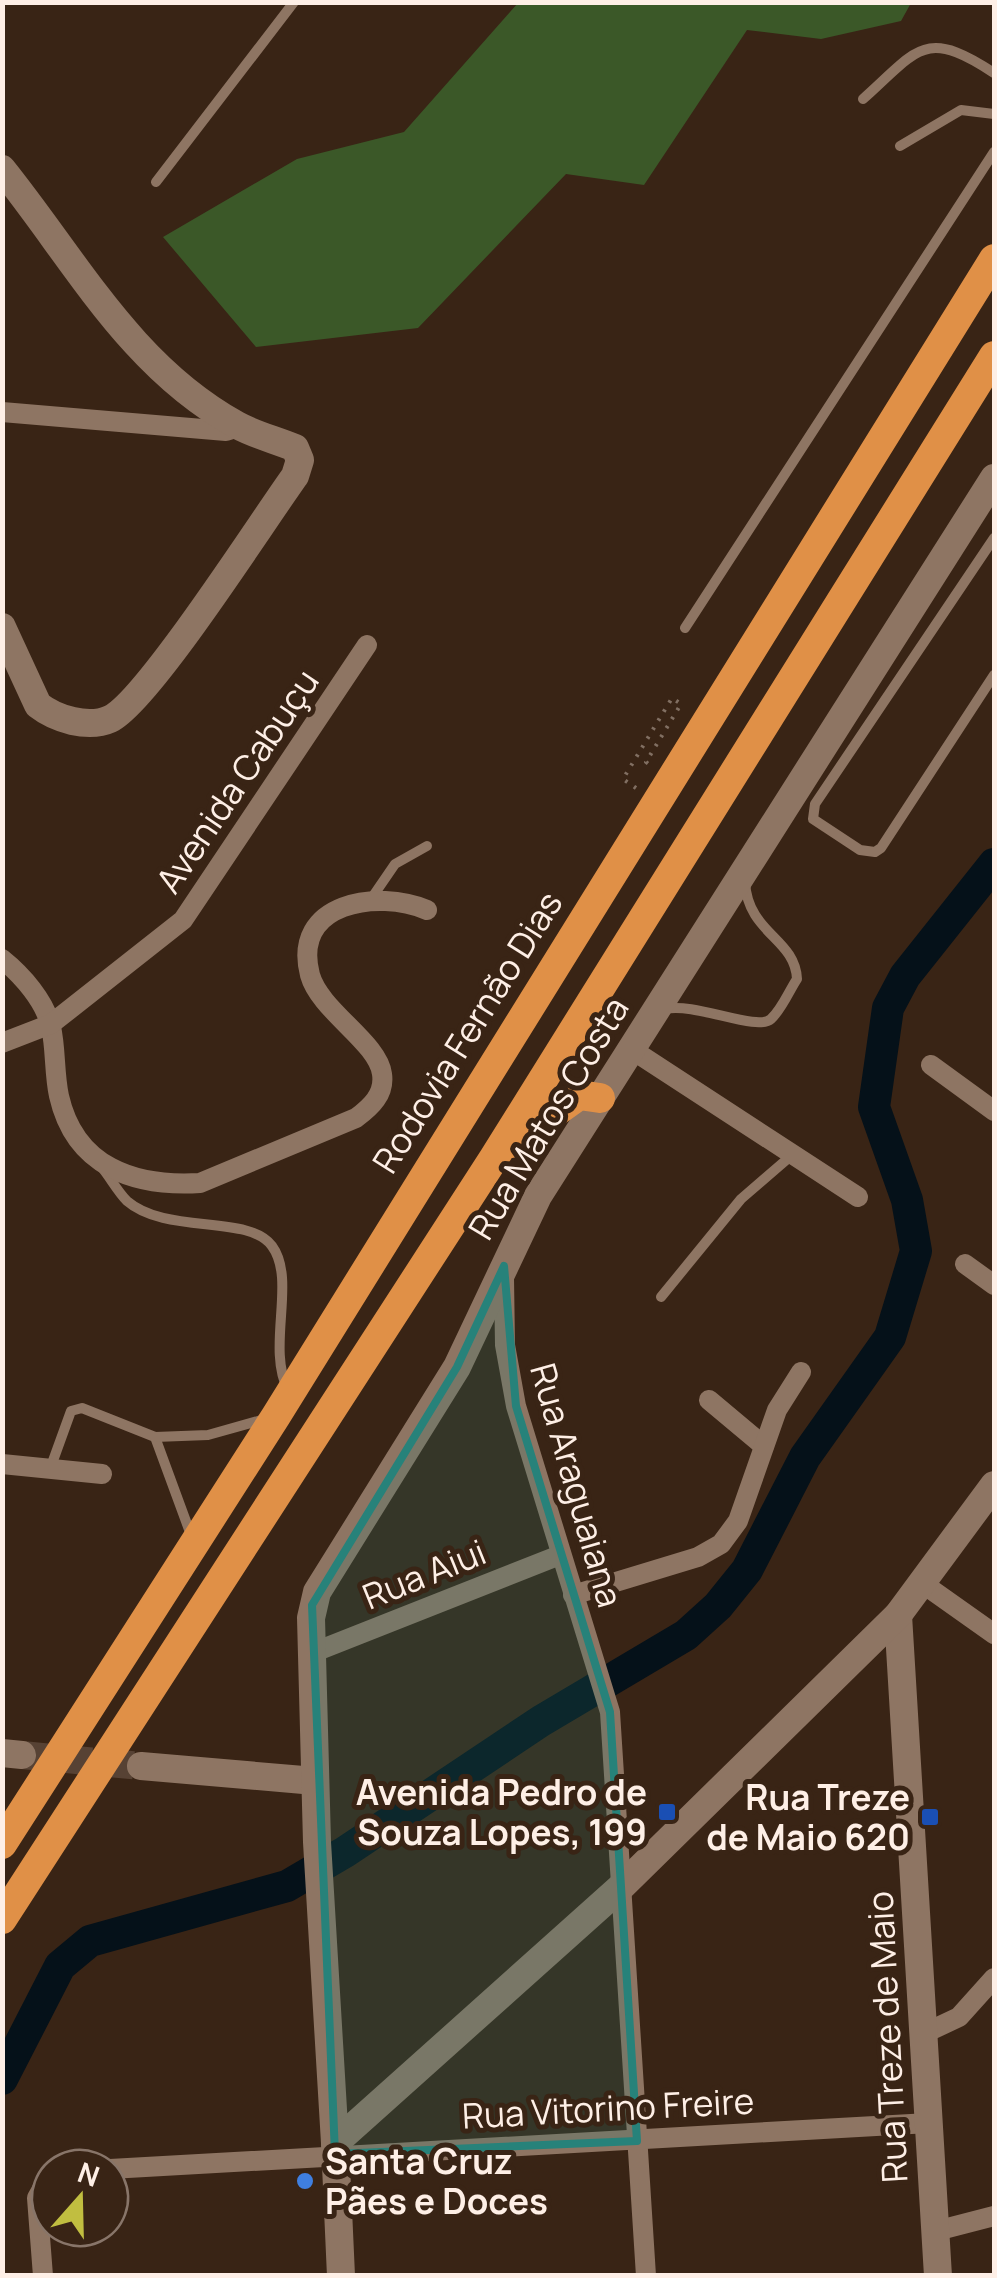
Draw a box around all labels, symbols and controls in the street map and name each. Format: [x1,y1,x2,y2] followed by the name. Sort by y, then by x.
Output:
[144,660,330,902] street label: Avenida Cabuçu
[361,882,573,1182] street label: Rodovia Fernão Dias
[457,988,639,1248] street label: Rua Matos Costa
[519,1357,635,1613] street label: Rua Araguaiana
[355,1528,493,1620] street label: Rua Aiui
[356,1768,647,1856] place label: Avenida Pedro de Souza Lopes, 199
[706,1773,910,1861] place label: Rua Treze de Maio 620
[656,1801,678,1823] marker: Avenida Pedro de Souza Lopes, 199
[919,1806,941,1828] marker: Rua Treze de Maio 620
[855,1890,919,2184] street label: Rua Treze de Maio
[461,2076,755,2140] street label: Rua Vitorino Freire
[325,2137,548,2225] place label: Santa Cruz Pães e Doces
[30,2148,130,2248] north arrow
[73,2152,105,2195] text: N
[294,2170,316,2192] marker: Santa Cruz Pães e Doces

